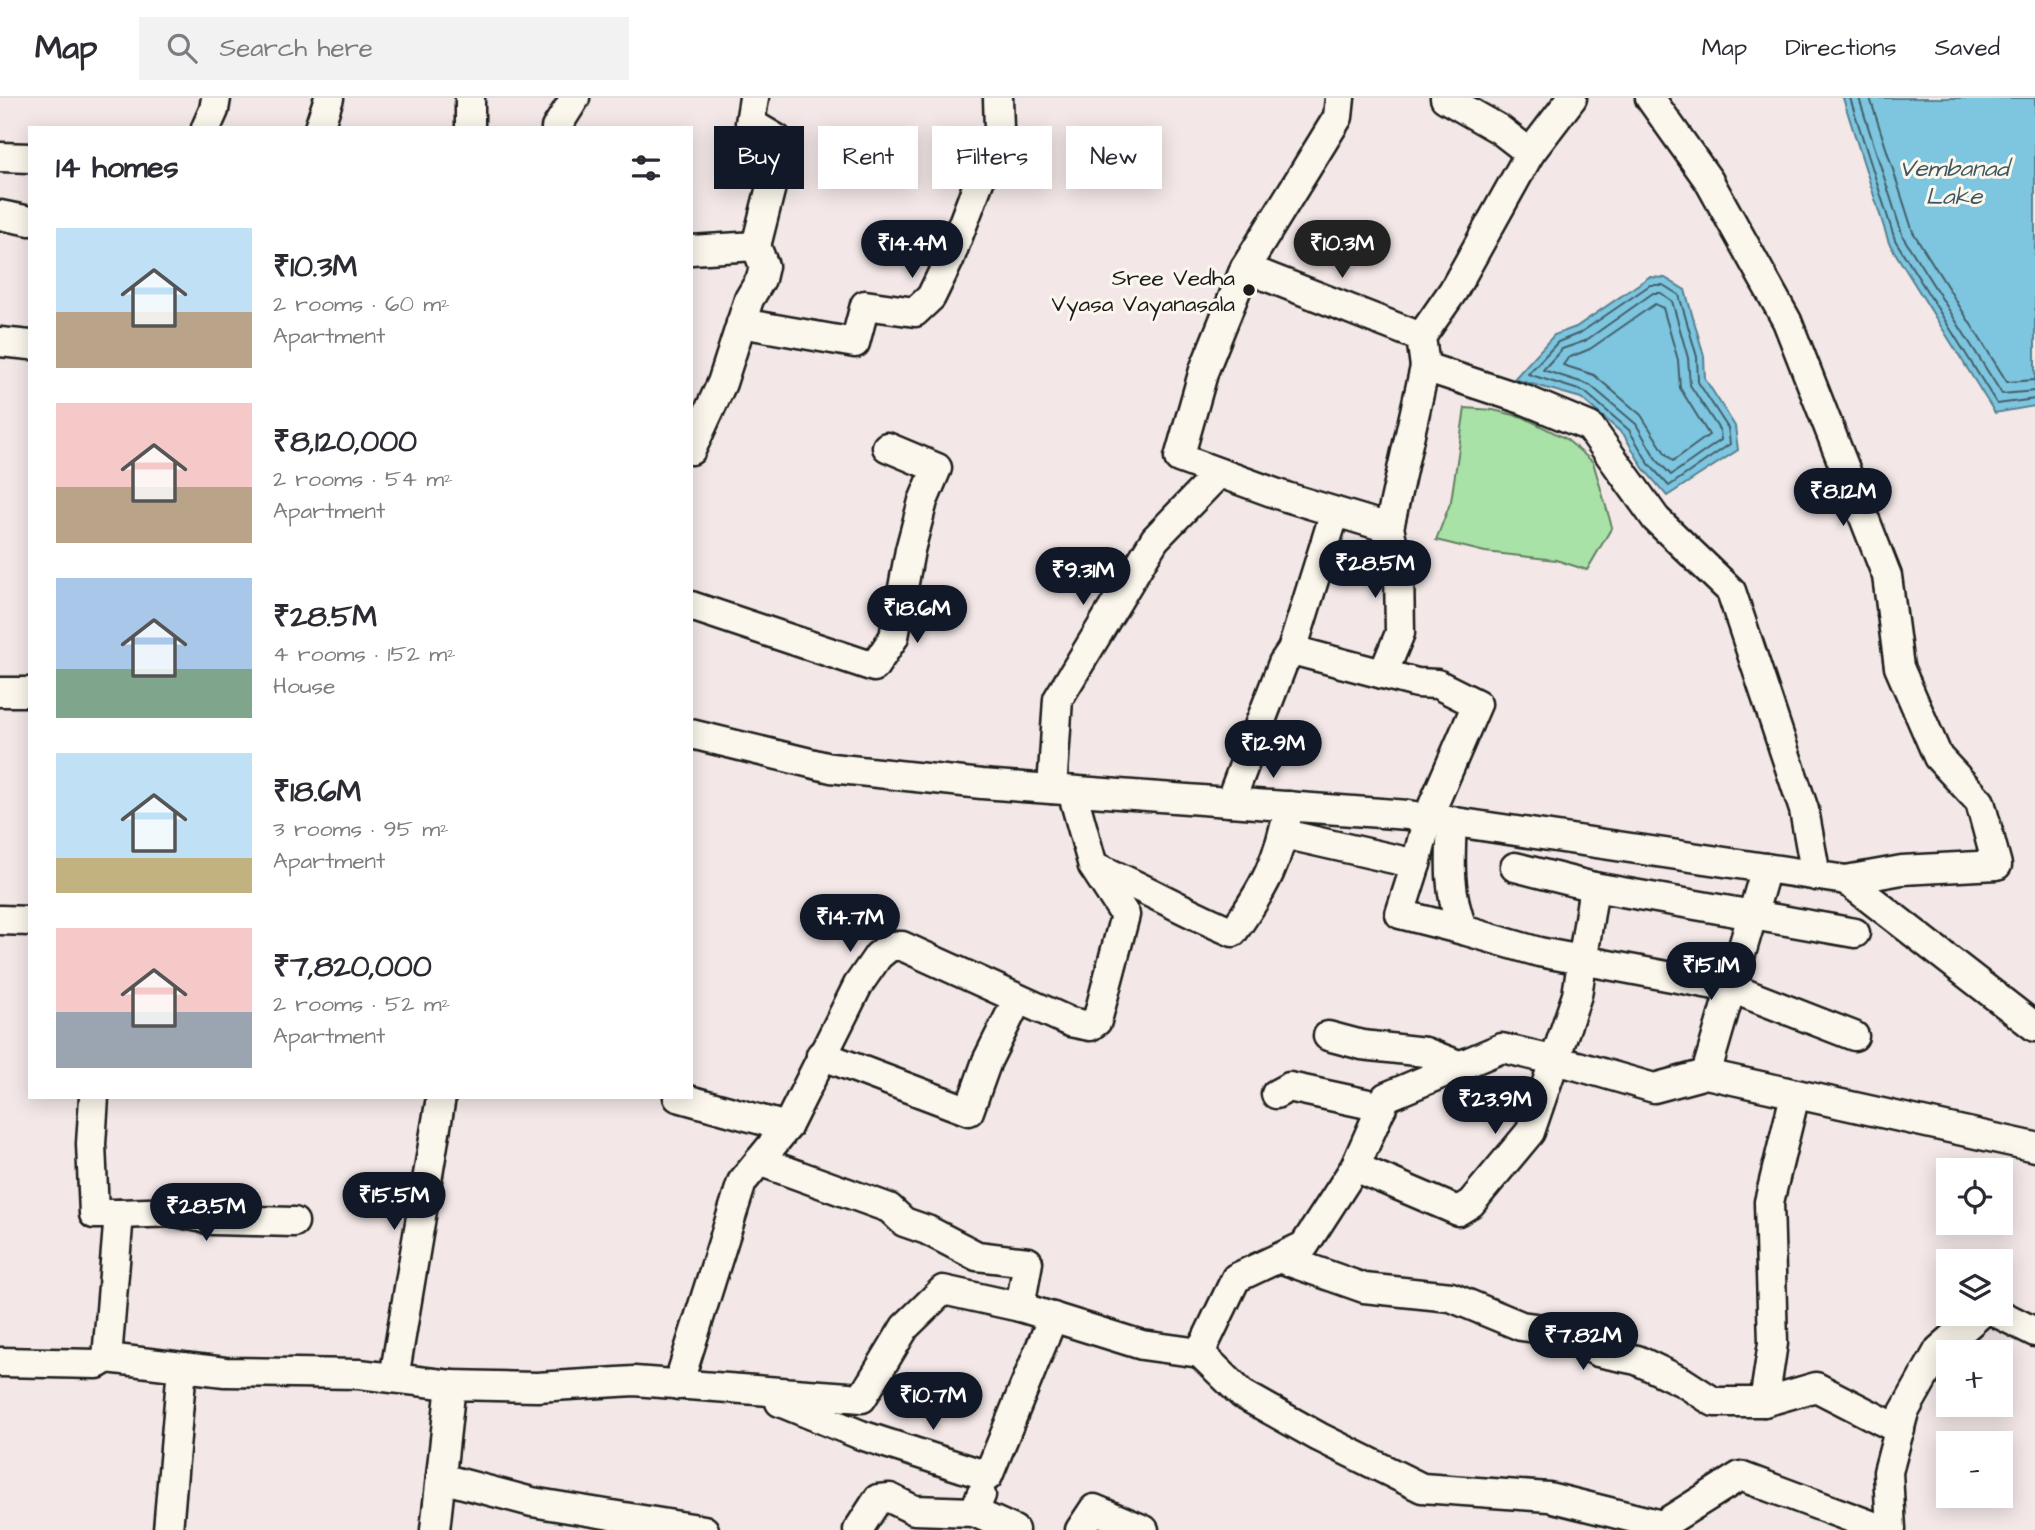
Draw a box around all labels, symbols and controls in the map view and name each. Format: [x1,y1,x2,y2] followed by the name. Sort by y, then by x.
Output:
[139,17,629,80] search box
[35,25,97,71] text: Map
[163,29,201,67] icon: search
[219,30,373,66] text: Search here
[1702,31,1747,65] text: Map
[1785,31,1897,65] text: Directions
[1935,31,2000,65] text: Saved
[714,126,804,189] chip: Buy
[818,126,918,189] chip: Rent
[932,126,1052,189] chip: Filters
[1066,126,1162,189] chip: New
[56,147,179,189] text: 14 homes
[627,149,665,187] icon: filters
[1900,152,2013,214] water label: Vembanad Lake
[855,220,969,280] pin: ₹14.4M
[1285,220,1399,280] pin: ₹10.3M
[877,227,947,259] text: ₹14.4M
[1310,227,1374,259] text: ₹10.3M
[273,246,357,288] text: ₹10.3M
[112,256,196,340] icon: home
[1052,262,1235,321] place label: Sree Vedha Vyasa Vayanasala
[1241,282,1257,298] marker: Sree Vedha Vyasa Vayanasala
[273,288,450,320] text: 2 rooms · 60 m²
[273,320,385,352] text: Apartment
[273,421,417,463] text: ₹8,120,000
[112,431,196,515] icon: home
[273,463,453,495] text: 2 rooms · 54 m²
[1786,468,1900,528] pin: ₹8.12M
[1810,475,1876,507] text: ₹8.12M
[273,495,385,527] text: Apartment
[1318,540,1432,600] pin: ₹28.5M
[1026,547,1140,607] pin: ₹9.31M
[1335,547,1415,579] text: ₹28.5M
[1051,554,1115,586] text: ₹9.31M
[860,586,974,645] pin: ₹18.6M
[883,592,951,624] text: ₹18.6M
[273,596,377,638] text: ₹28.5M
[112,606,196,690] icon: home
[273,638,456,670] text: 4 rooms · 152 m²
[273,670,336,702] text: House
[1216,720,1330,780] pin: ₹12.9M
[1241,727,1305,759] text: ₹12.9M
[273,771,361,813] text: ₹18.6M
[112,781,196,865] icon: home
[273,813,449,845] text: 3 rooms · 95 m²
[273,845,385,877] text: Apartment
[793,894,907,954] pin: ₹14.7M
[816,901,884,933] text: ₹14.7M
[1654,942,1768,1002] pin: ₹15.1M
[273,946,432,988] text: ₹7,820,000
[1682,949,1740,981] text: ₹15.1M
[112,956,196,1040] icon: home
[273,988,450,1020] text: 2 rooms · 52 m²
[273,1020,385,1052] text: Apartment
[1438,1076,1552,1136] pin: ₹23.9M
[1458,1083,1532,1115] text: ₹23.9M
[1936,1158,2013,1508] map controls
[1936,1158,2013,1235] button: locate
[337,1172,451,1232] pin: ₹15.5M
[359,1179,429,1211] text: ₹15.5M
[149,1184,263,1243] pin: ₹28.5M
[166,1190,246,1222] text: ₹28.5M
[1936,1249,2013,1326] button: layers
[1526,1312,1640,1372] pin: ₹7.82M
[1544,1319,1622,1351] text: ₹7.82M
[1936,1340,2013,1417] button: +
[876,1372,990,1432] pin: ₹10.7M
[899,1379,967,1411] text: ₹10.7M
[1936,1431,2013,1508] button: −

